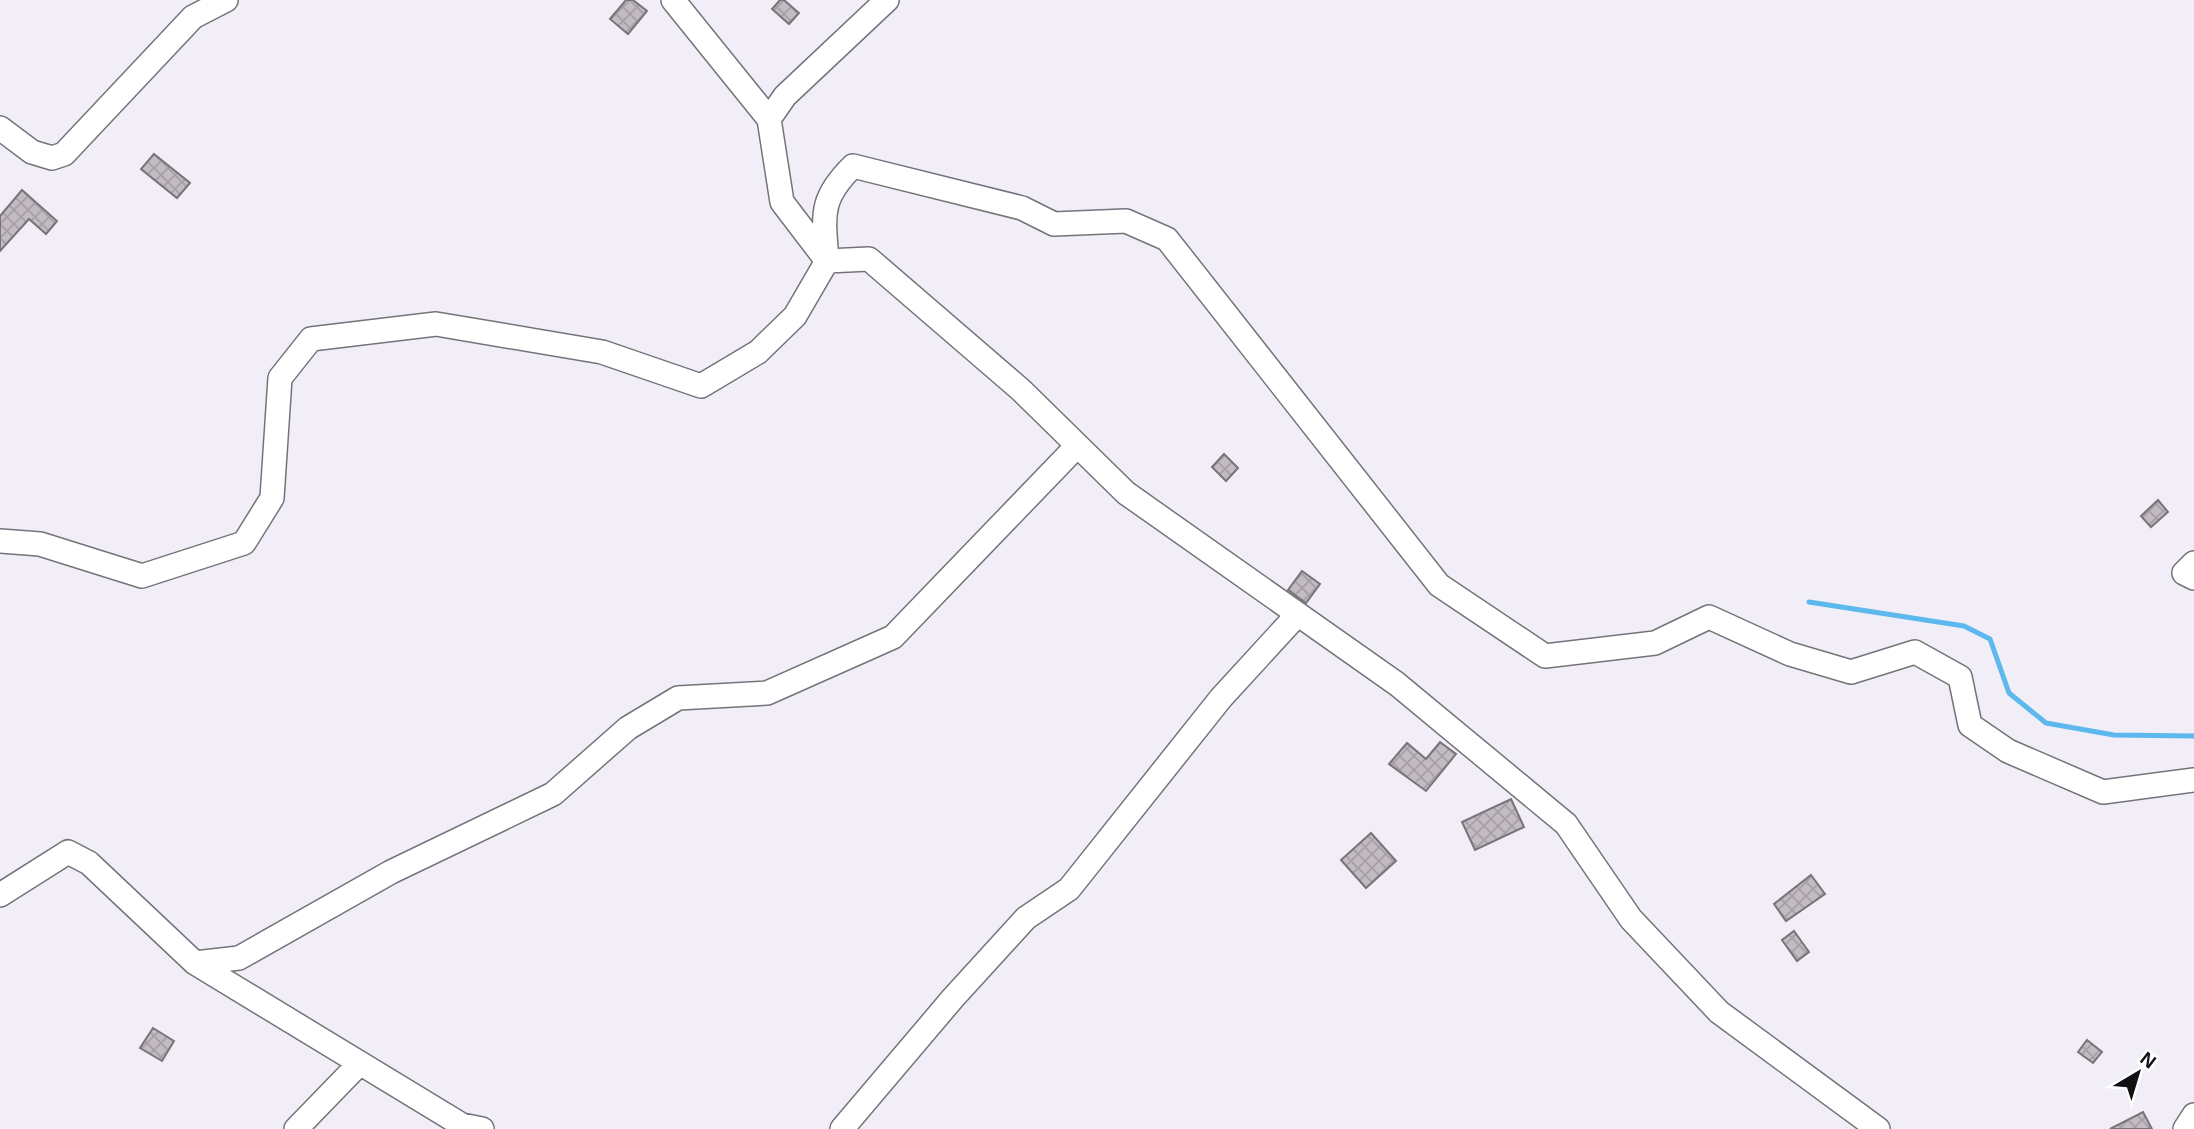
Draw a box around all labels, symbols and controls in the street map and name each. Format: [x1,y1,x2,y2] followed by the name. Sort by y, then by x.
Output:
[2103,1038,2173,1108] north arrow
[2136,1047,2160,1072] text: N

